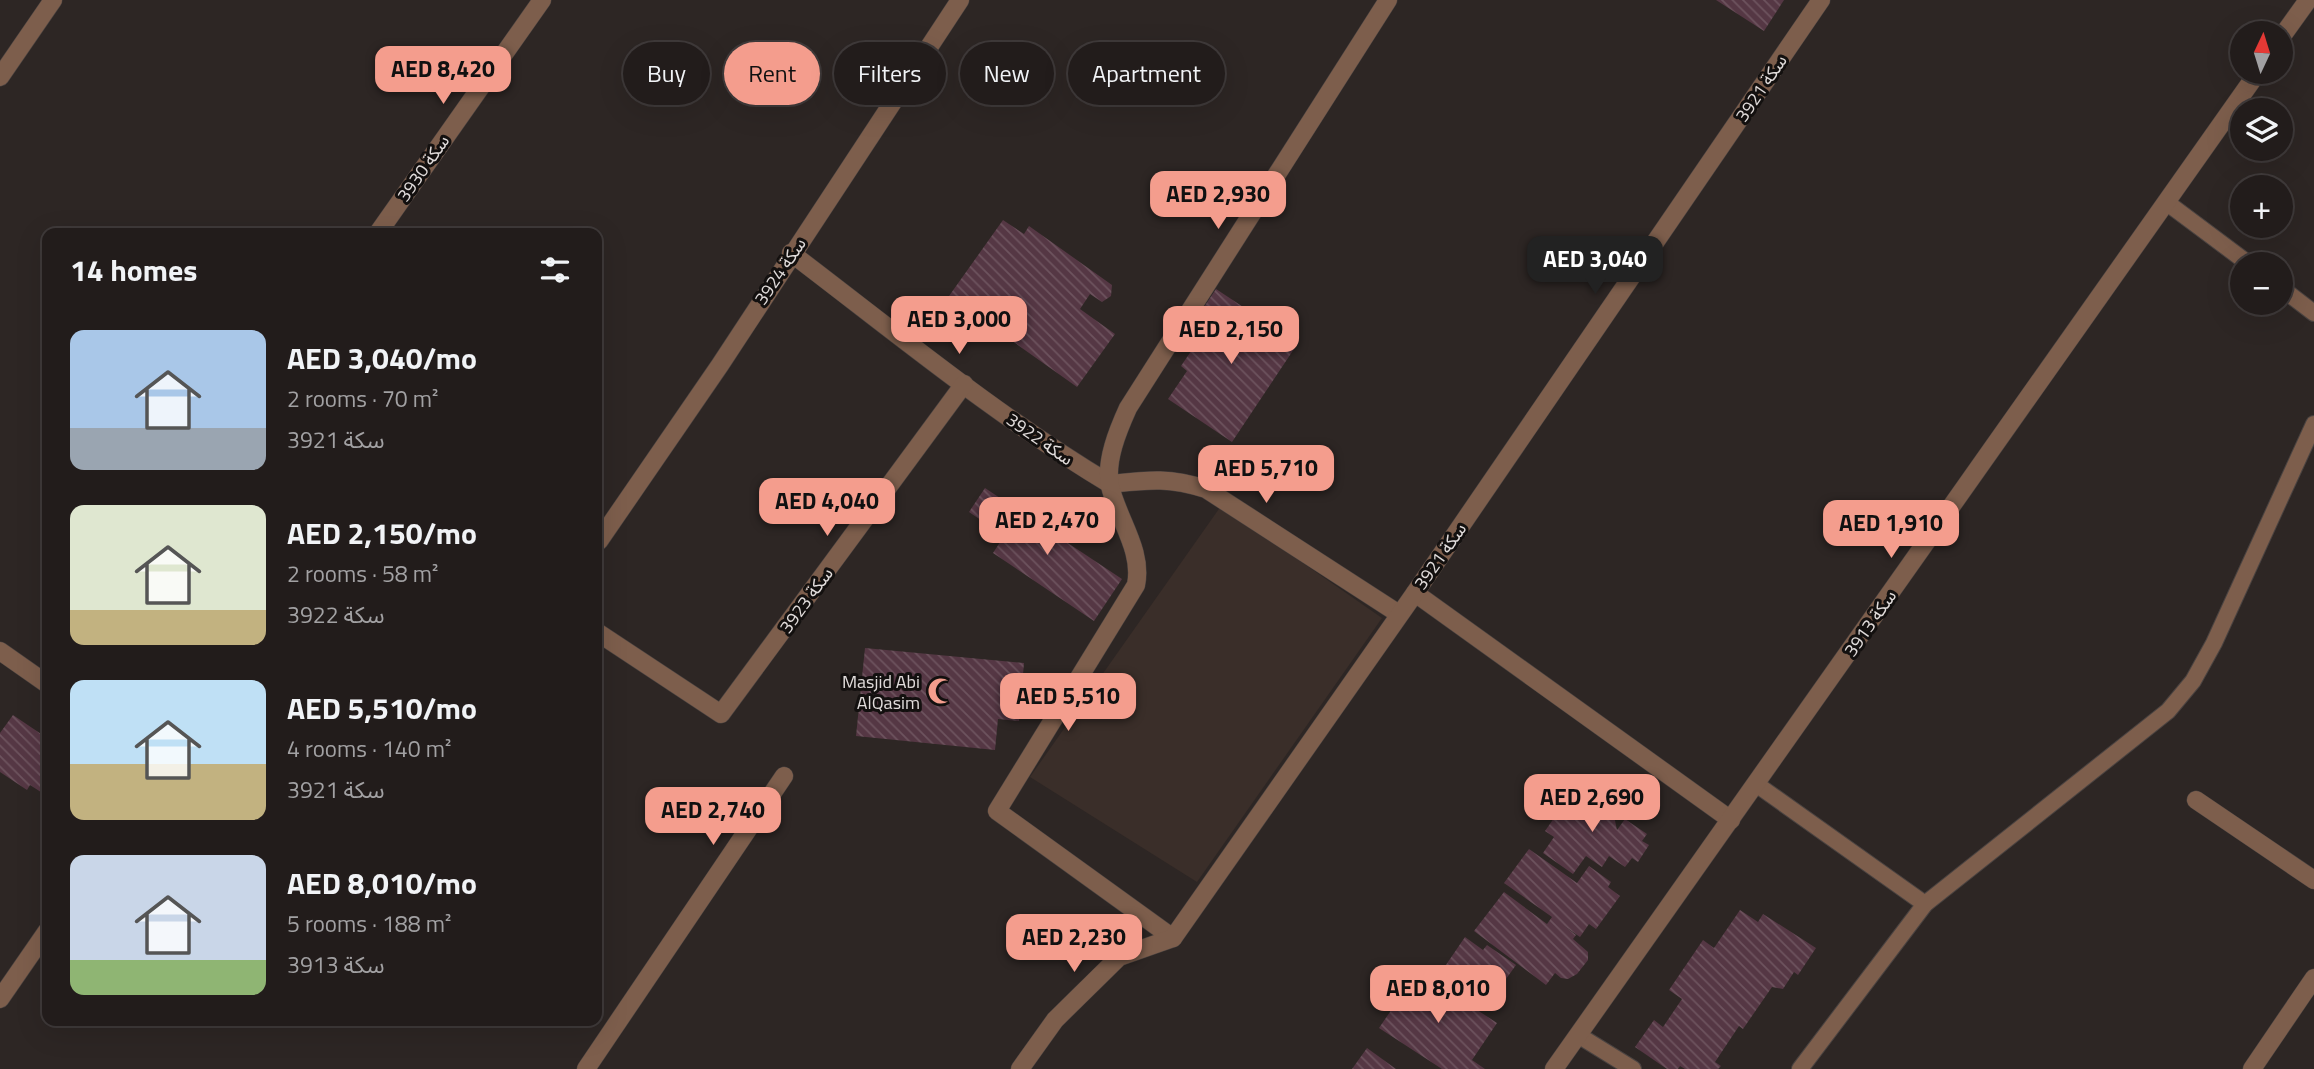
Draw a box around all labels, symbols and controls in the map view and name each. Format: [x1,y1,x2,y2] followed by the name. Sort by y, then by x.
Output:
[2230,21,2292,84] north arrow
[2230,21,2293,315] map controls
[623,42,710,105] chip: Buy
[724,42,820,105] chip: Rent
[834,42,946,105] chip: Filters
[960,42,1054,105] chip: New
[1068,42,1225,105] chip: Apartment
[363,46,523,106] pin: AED 8,420
[1728,49,1794,127] street label: سكة 3921
[391,51,495,86] text: AED 8,420
[2230,98,2293,161] button: layers
[390,129,456,207] street label: سكة 3930
[1138,172,1298,231] pin: AED 2,930
[2230,175,2293,238] button: +
[1166,176,1270,211] text: AED 2,930
[747,232,813,310] street label: سكة 3924
[1515,236,1675,296] pin: AED 3,040
[1543,241,1647,276] text: AED 3,040
[70,247,197,293] text: 14 homes
[536,251,574,289] icon: filters
[2230,252,2293,315] button: −
[879,296,1039,356] pin: AED 3,000
[907,301,1011,336] text: AED 3,000
[1151,306,1311,366] pin: AED 2,150
[1179,311,1283,346] text: AED 2,150
[287,335,477,381] text: AED 3,040/mo
[126,358,210,442] icon: home
[287,381,438,416] text: 2 rooms · 70 m²
[1001,406,1079,472] street label: سكة 3922
[287,422,385,457] text: سكة 3921
[1186,446,1346,505] pin: AED 5,710
[1214,450,1318,485] text: AED 5,710
[747,478,907,538] pin: AED 4,040
[775,483,879,518] text: AED 4,040
[967,498,1127,557] pin: AED 2,470
[1811,500,1971,560] pin: AED 1,910
[995,502,1099,537] text: AED 2,470
[1839,505,1943,540] text: AED 1,910
[287,510,477,556] text: AED 2,150/mo
[1407,517,1473,595] street label: سكة 3921
[126,533,210,617] icon: home
[287,556,438,591] text: 2 rooms · 58 m²
[773,561,839,639] street label: سكة 3923
[1837,584,1903,662] street label: سكة 3913
[287,597,385,632] text: سكة 3922
[842,668,920,716] place label: Masjid Abi AlQasim
[988,674,1148,733] pin: AED 5,510
[926,676,956,706] mosque icon: Masjid Abi AlQasim
[1016,678,1120,713] text: AED 5,510
[287,685,477,731] text: AED 5,510/mo
[126,708,210,792] icon: home
[287,731,451,766] text: 4 rooms · 140 m²
[287,772,385,807] text: سكة 3921
[1512,774,1672,834] pin: AED 2,690
[1540,779,1644,814] text: AED 2,690
[633,788,793,847] pin: AED 2,740
[661,792,765,827] text: AED 2,740
[287,860,477,906] text: AED 8,010/mo
[126,883,210,967] icon: home
[287,906,451,941] text: 5 rooms · 188 m²
[994,914,1154,974] pin: AED 2,230
[1022,919,1126,954] text: AED 2,230
[287,947,385,982] text: سكة 3913
[1358,965,1518,1025] pin: AED 8,010
[1386,970,1490,1005] text: AED 8,010

